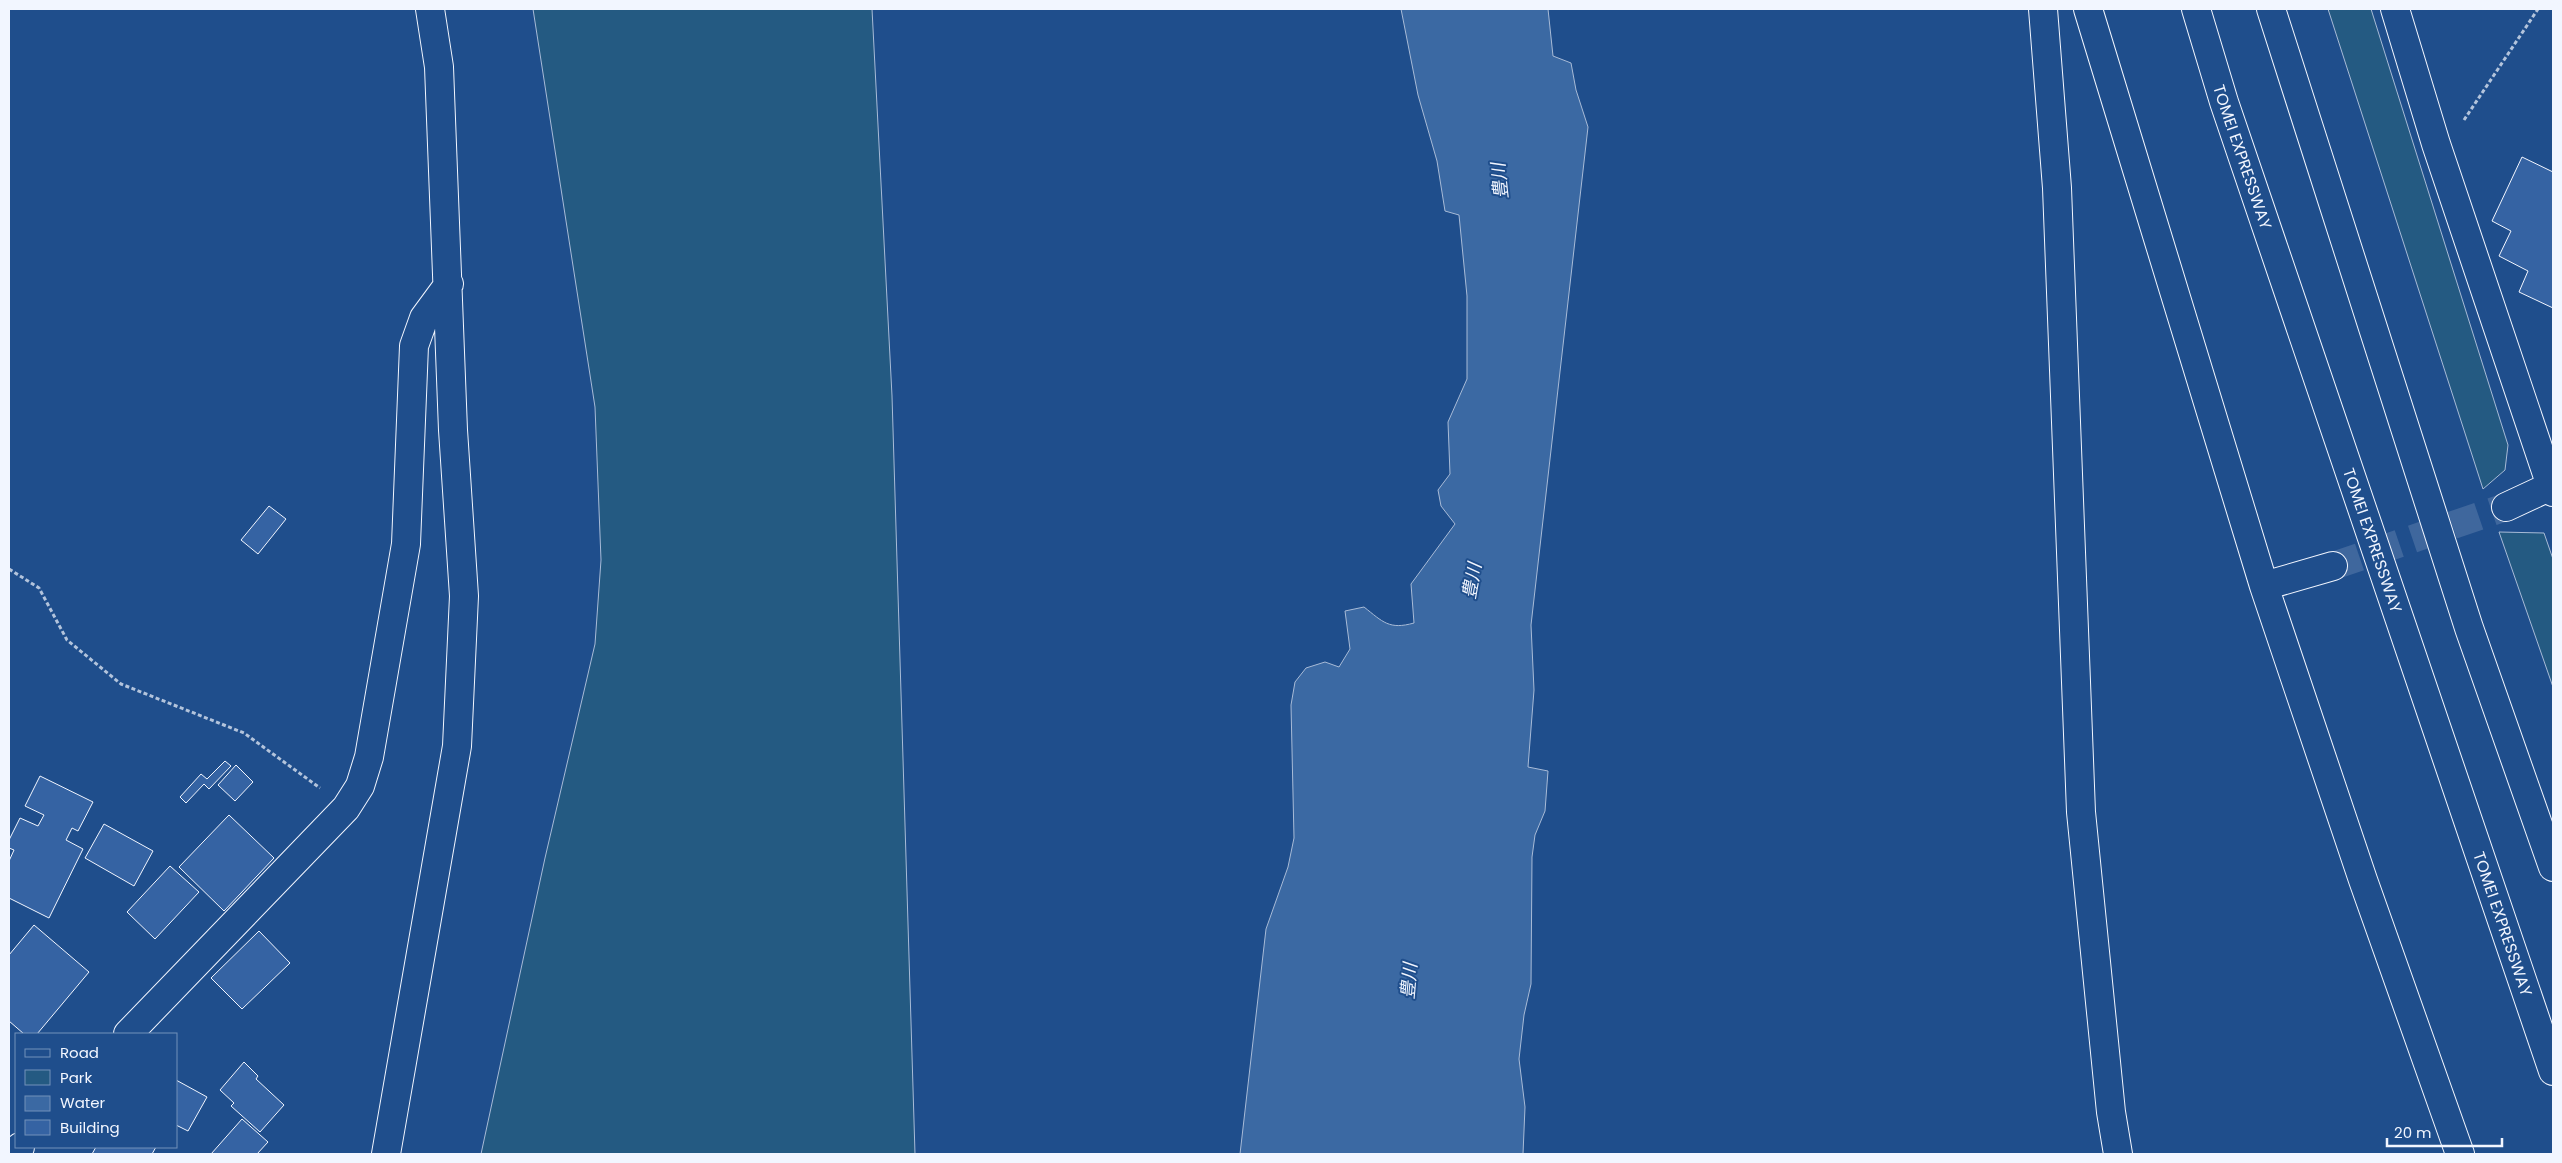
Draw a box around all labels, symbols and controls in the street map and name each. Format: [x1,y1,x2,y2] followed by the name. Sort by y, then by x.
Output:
[2207,82,2278,233] street label: TOMEI EXPRESSWAY
[1485,160,1514,200] water label: 豊川
[2337,465,2408,616] street label: TOMEI EXPRESSWAY
[1456,559,1487,601] water label: 豊川
[2467,849,2538,1000] street label: TOMEI EXPRESSWAY
[1394,960,1423,1000] water label: 豊川
[15,1033,178,1148] legend
[60,1042,99,1063] text: Road
[60,1067,92,1088] text: Park
[60,1092,106,1113] text: Water
[2387,1116,2502,1148] scale bar
[60,1117,120,1138] text: Building
[2394,1122,2432,1143] text: 20 m

